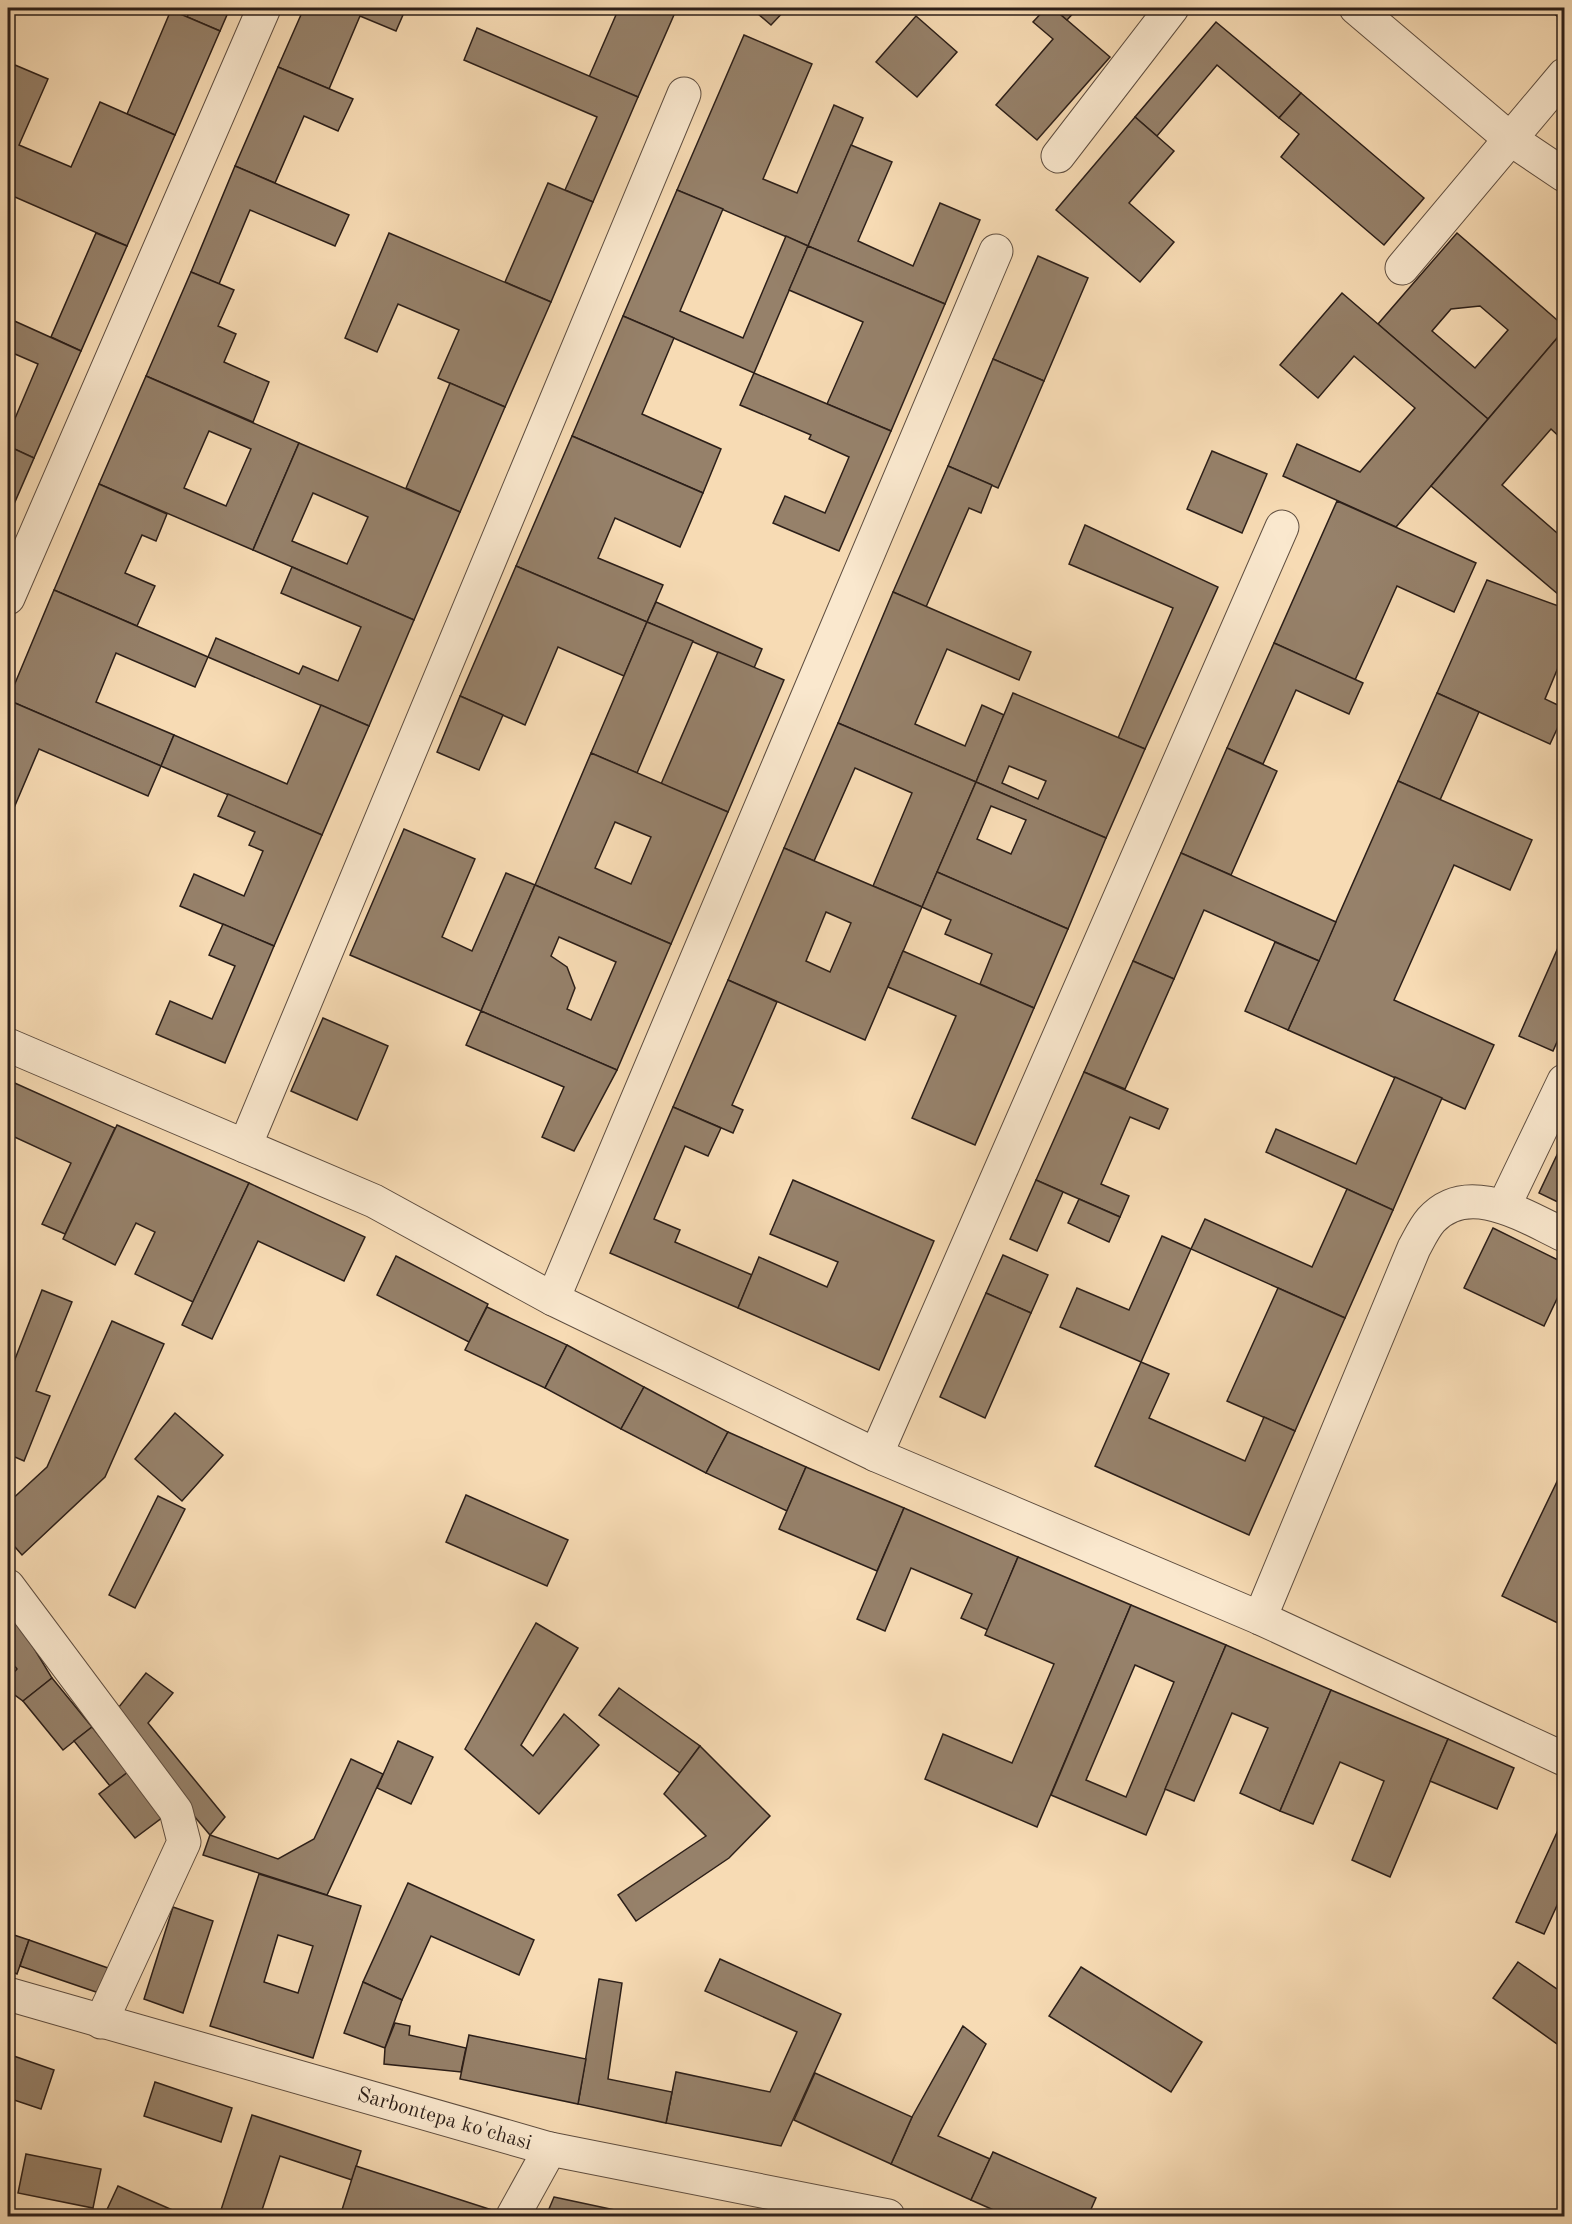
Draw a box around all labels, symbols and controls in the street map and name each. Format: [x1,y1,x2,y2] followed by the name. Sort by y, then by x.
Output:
[355,2084,534,2154] street label: Sarbontepa ko'chasi

